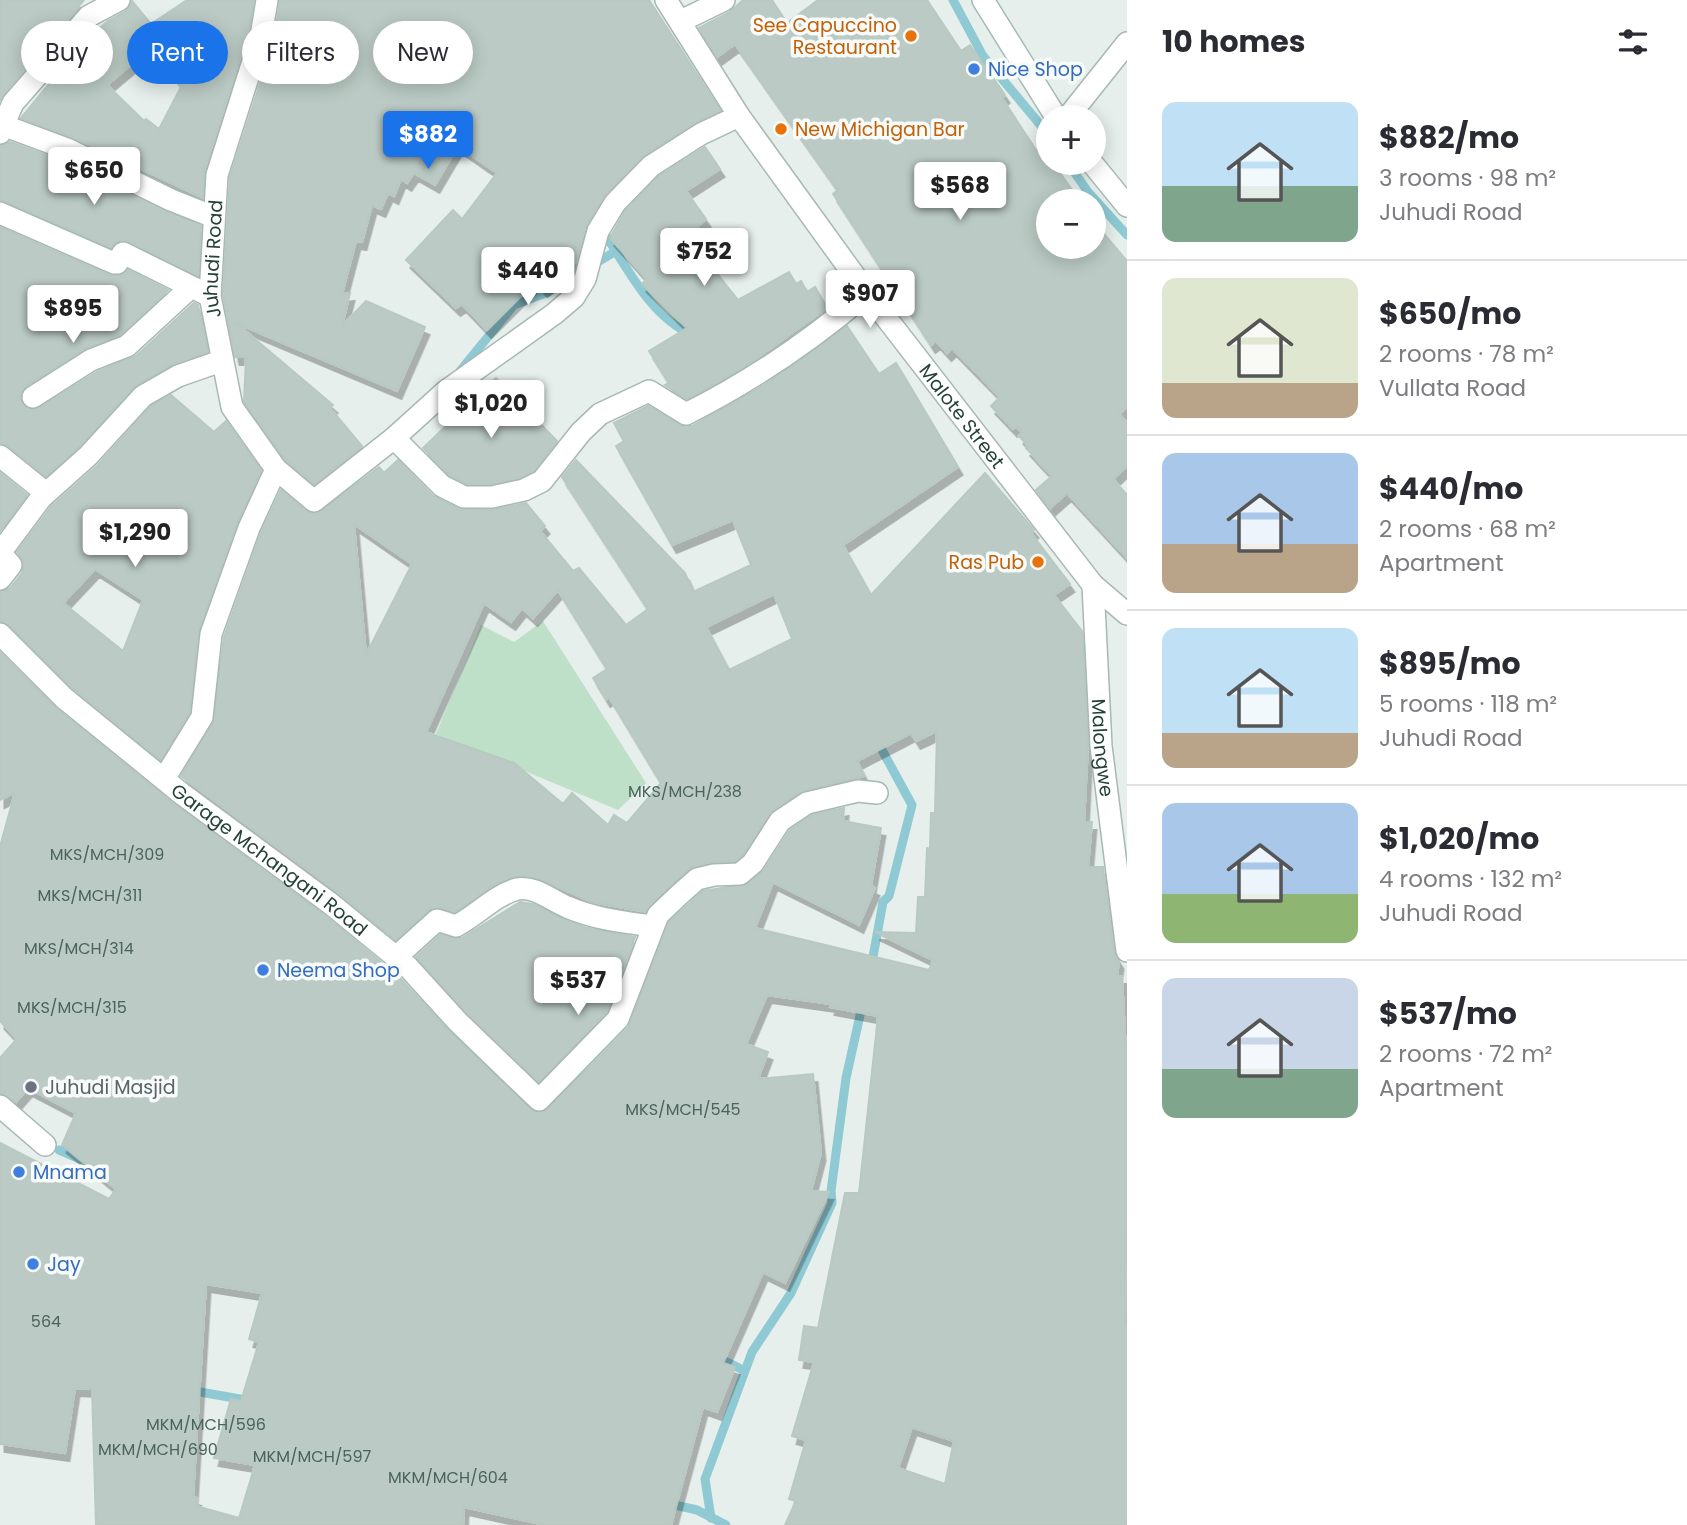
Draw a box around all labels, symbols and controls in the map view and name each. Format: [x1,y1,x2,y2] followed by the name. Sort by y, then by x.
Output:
[753,12,897,61] place label: See Capuccino Restaurant
[1162,20,1306,63] text: 10 homes
[21,21,113,84] chip: Buy
[127,21,228,84] chip: Rent
[242,21,359,84] chip: Filters
[373,21,473,84] chip: New
[1614,23,1652,61] icon: filters
[903,28,919,44] marker: See Capuccino Restaurant
[988,56,1083,83] place label: Nice Shop
[966,61,982,77] marker: Nice Shop
[1036,105,1106,259] map controls
[1036,105,1106,175] button: +
[387,111,469,171] pin: $882
[795,116,965,143] place label: New Michigan Bar
[1379,116,1519,159] text: $882/mo
[399,118,457,150] text: $882
[773,121,789,137] marker: New Michigan Bar
[1218,130,1302,214] icon: home
[53,148,135,207] pin: $650
[64,154,124,186] text: $650
[919,162,1001,222] pin: $568
[1379,162,1556,194] text: 3 rooms · 98 m²
[930,169,990,201] text: $568
[1036,189,1106,259] button: −
[1379,196,1523,228] text: Juhudi Road
[197,199,229,320] street label: Juhudi Road
[663,229,745,288] pin: $752
[676,235,732,267] text: $752
[487,247,569,307] pin: $440
[497,254,559,286] text: $440
[829,270,911,330] pin: $907
[842,277,898,309] text: $907
[32,286,114,345] pin: $895
[43,292,103,324] text: $895
[1379,292,1521,335] text: $650/mo
[1218,306,1302,390] icon: home
[1379,338,1554,370] text: 2 rooms · 78 m²
[913,358,1011,474] street label: Malote Street
[1379,372,1526,404] text: Vullata Road
[434,380,548,440] pin: $1,020
[454,387,528,419] text: $1,020
[1379,467,1523,510] text: $440/mo
[1218,481,1302,565] icon: home
[78,510,192,569] pin: $1,290
[1379,513,1556,545] text: 2 rooms · 68 m²
[99,516,171,548] text: $1,290
[1379,547,1504,579] text: Apartment
[949,549,1024,576] place label: Ras Pub
[1030,554,1046,570] marker: Ras Pub
[1379,642,1521,685] text: $895/mo
[1218,656,1302,740] icon: home
[1379,688,1557,720] text: 5 rooms · 118 m²
[1085,698,1121,798] street label: Malongwe
[1379,722,1523,754] text: Juhudi Road
[165,777,374,942] street label: Garage Mchangani Road
[628,780,742,803] house number: MKS/MCH/238
[1379,817,1539,860] text: $1,020/mo
[1218,831,1302,915] icon: home
[50,843,164,866] house number: MKS/MCH/309
[1379,863,1562,895] text: 4 rooms · 132 m²
[38,884,142,907] house number: MKS/MCH/311
[1379,897,1523,929] text: Juhudi Road
[24,937,134,960] house number: MKS/MCH/314
[277,957,400,984] place label: Neema Shop
[537,958,619,1017] pin: $537
[255,962,271,978] marker: Neema Shop
[550,964,606,996] text: $537
[1379,992,1517,1035] text: $537/mo
[17,996,127,1019] house number: MKS/MCH/315
[1218,1006,1302,1090] icon: home
[1379,1038,1552,1070] text: 2 rooms · 72 m²
[1379,1072,1504,1104] text: Apartment
[45,1074,176,1101] place label: Juhudi Masjid
[23,1079,39,1095] marker: Juhudi Masjid
[625,1098,741,1121] house number: MKS/MCH/545
[33,1159,107,1186] place label: Mnama
[11,1164,27,1180] marker: Mnama
[47,1251,81,1278] place label: Jay
[25,1256,41,1272] marker: Jay
[31,1310,61,1333] house number: 564
[146,1413,266,1436] house number: MKM/MCH/596
[98,1438,218,1461] house number: MKM/MCH/690
[253,1445,371,1468] house number: MKM/MCH/597
[388,1466,508,1489] house number: MKM/MCH/604

